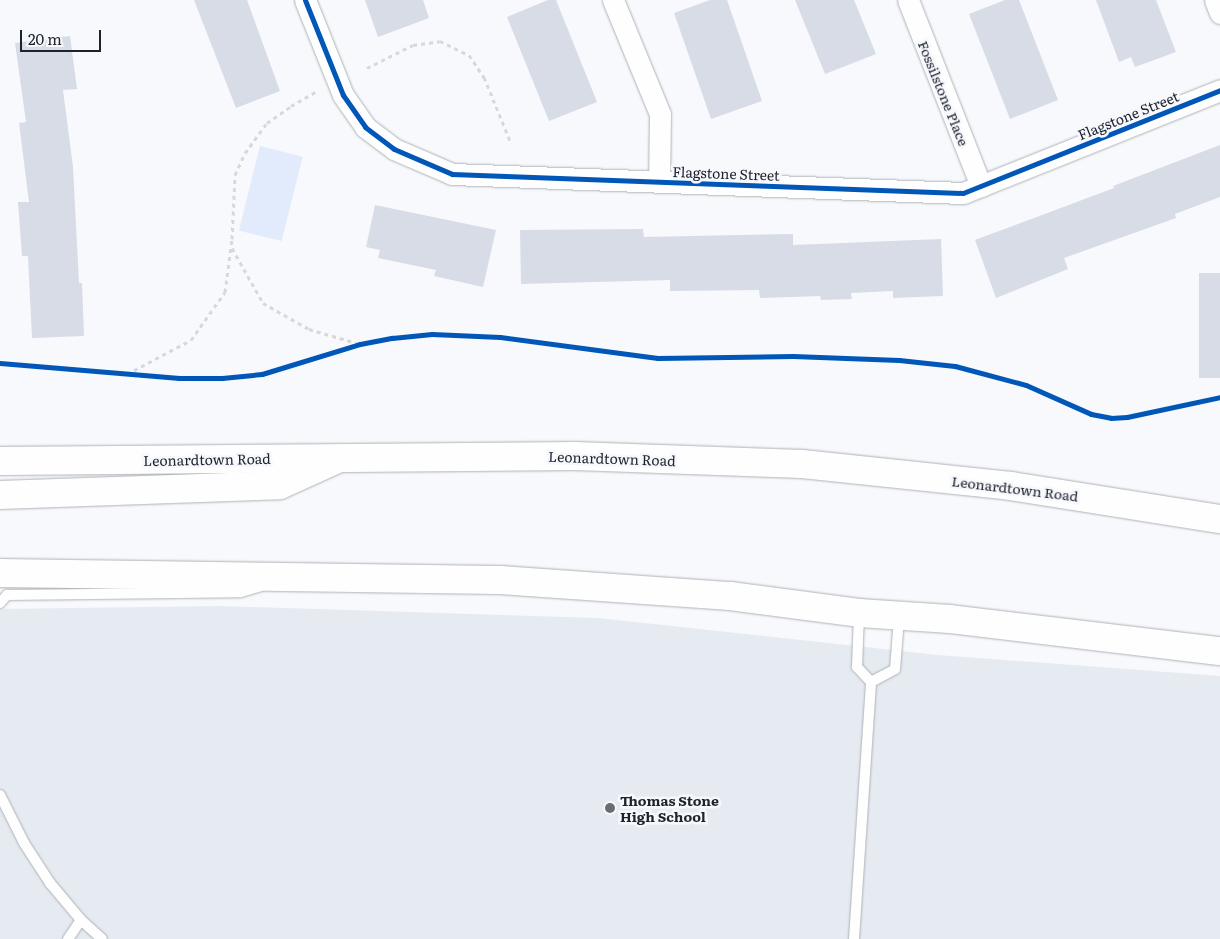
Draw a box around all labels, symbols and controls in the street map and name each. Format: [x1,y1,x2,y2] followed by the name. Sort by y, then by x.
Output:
[22,20,104,52] scale bar
[28,27,62,50] text: 20 m
[915,38,973,148] street label: Fossilstone Place
[1075,87,1181,143] street label: Flagstone Street
[672,163,780,183] street label: Flagstone Street
[548,447,676,469] street label: Leonardtown Road
[143,449,271,469] street label: Leonardtown Road
[951,472,1079,504] street label: Leonardtown Road
[620,792,719,824] place label: Thomas Stone High School
[604,802,616,814] marker: Thomas Stone High School

